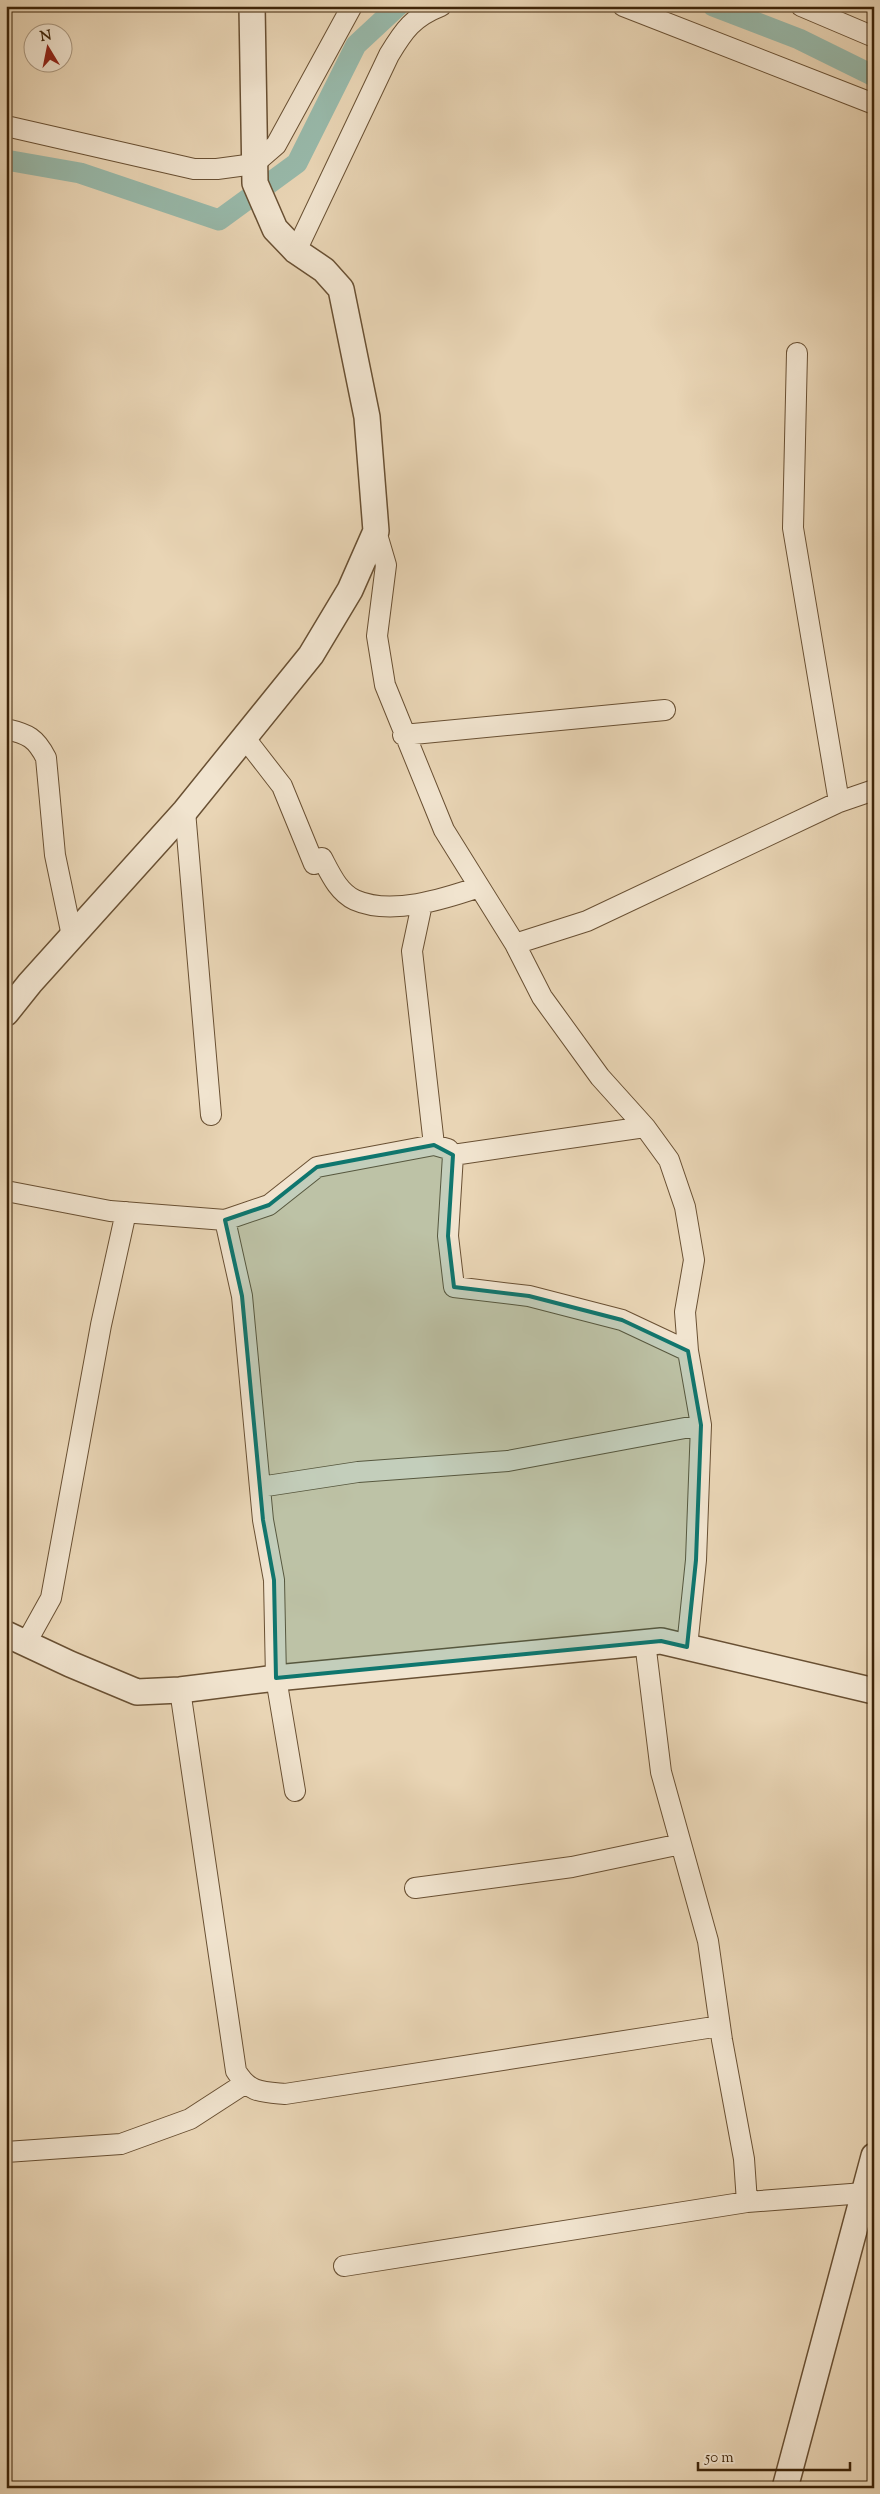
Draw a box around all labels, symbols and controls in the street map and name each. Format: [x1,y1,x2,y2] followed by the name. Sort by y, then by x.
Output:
[22,22,72,72] north arrow
[39,26,53,48] text: N
[698,2439,850,2471] scale bar
[704,2448,734,2469] text: 50 m

